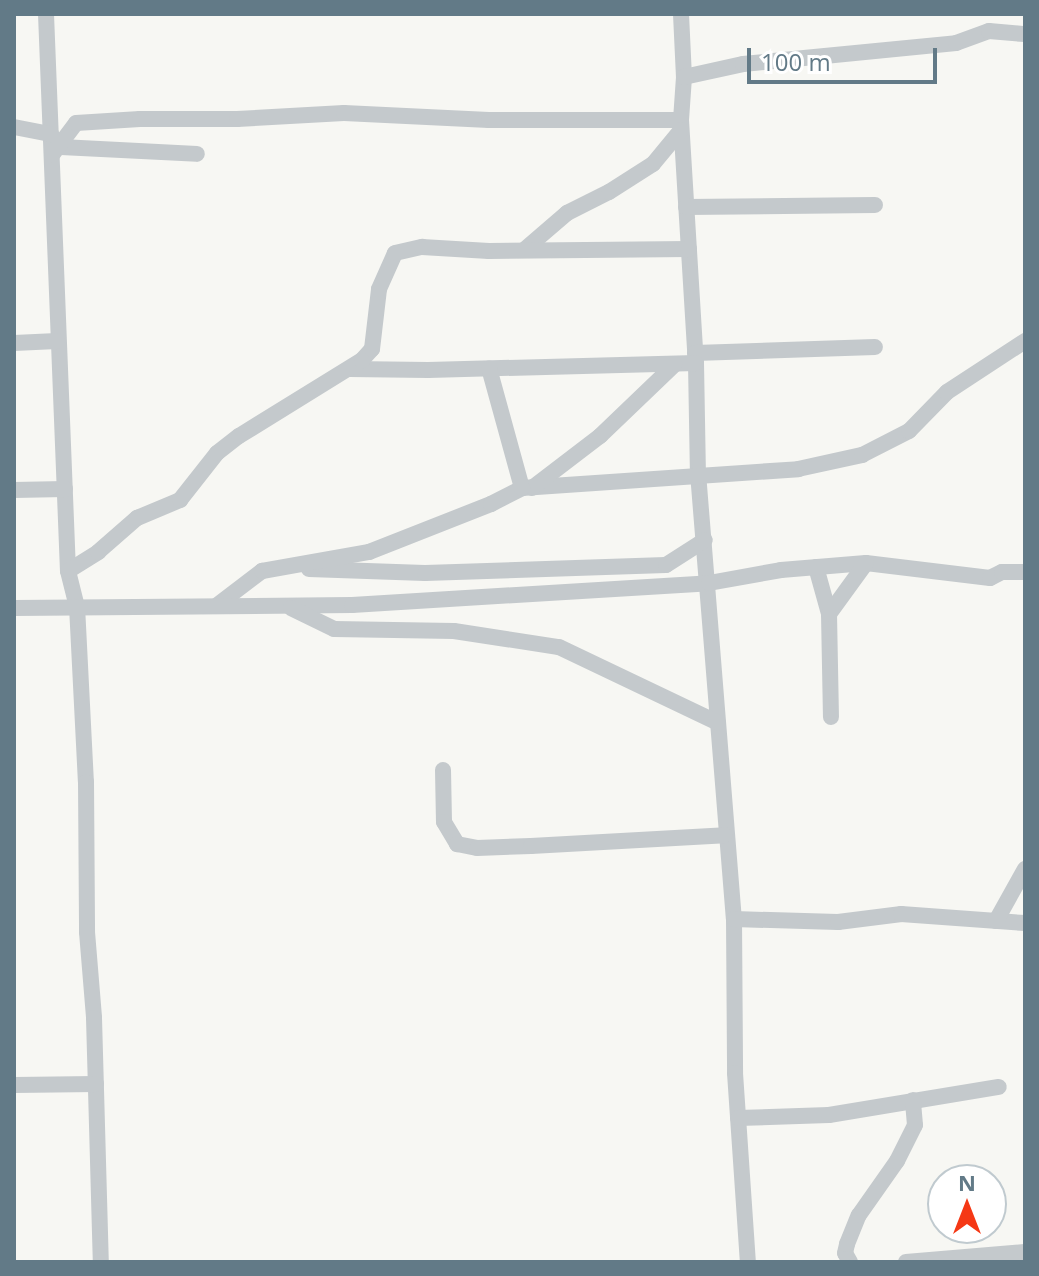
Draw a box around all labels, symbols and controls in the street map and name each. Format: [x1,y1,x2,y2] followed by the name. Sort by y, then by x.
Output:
[751,32,941,82] scale bar
[761,45,831,78] text: 100 m
[927,1164,1007,1244] north arrow
[958,1167,976,1197] text: N

